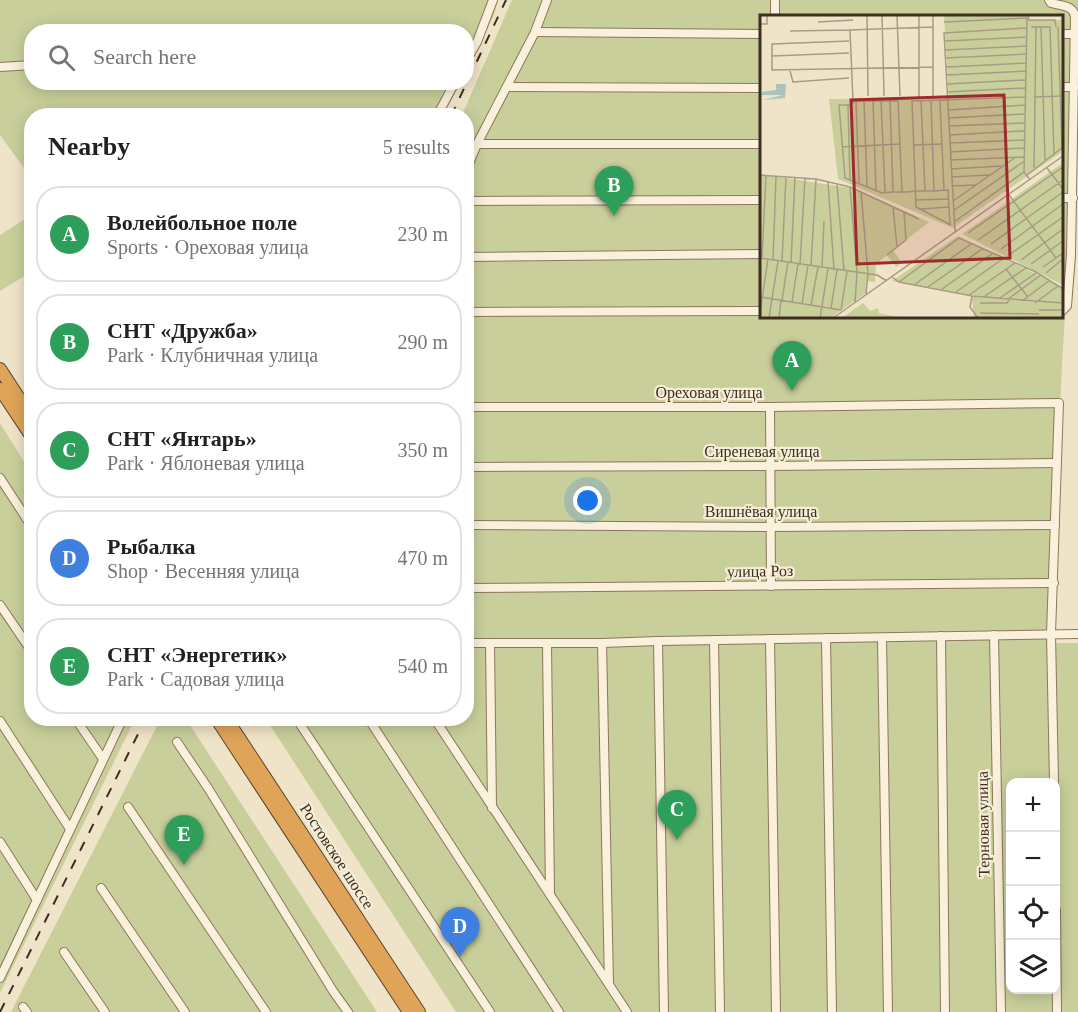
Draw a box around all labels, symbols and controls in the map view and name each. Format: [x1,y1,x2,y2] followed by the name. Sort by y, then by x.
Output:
[760,15,1063,318] inset map
[24,24,474,90] search box
[45,41,78,74] icon: search
[93,44,196,69] text: Search here
[48,132,130,161] text: Nearby
[383,136,450,158] text: 5 results
[594,166,634,216] pin: B
[107,210,297,235] text: Волейбольное поле
[62,223,77,245] text: A
[397,223,448,245] text: 230 m
[107,236,309,258] text: Sports · Ореховая улица
[107,318,258,343] text: СНТ «Дружба»
[63,331,76,353] text: B
[397,331,448,353] text: 290 m
[772,342,812,391] pin: A
[107,344,318,366] text: Park · Клубничная улица
[655,384,763,402] street label: Ореховая улица
[107,426,257,451] text: СНТ «Янтарь»
[62,439,77,461] text: C
[397,439,448,461] text: 350 m
[704,443,820,461] street label: Сиреневая улица
[107,452,305,474] text: Park · Яблоневая улица
[573,486,602,515] your location
[705,503,817,521] street label: Вишнёвая улица
[107,534,196,559] text: Рыбалка
[62,547,77,569] text: D
[397,547,448,569] text: 470 m
[107,560,300,582] text: Shop · Весенняя улица
[727,562,793,581] street label: улица Роз
[107,642,287,667] text: СНТ «Энергетик»
[63,655,76,677] text: E
[397,655,448,677] text: 540 m
[107,668,284,690] text: Park · Садовая улица
[974,771,993,877] street label: Терновая улица
[1006,778,1060,994] map controls
[1006,778,1060,832] button: +
[658,790,696,840] pin: C
[297,800,377,912] street label: Ростовское шоссе
[164,816,204,865] pin: E
[1006,832,1060,886] button: −
[1006,886,1060,940] button: locate
[440,908,480,957] pin: D
[1006,940,1060,994] button: layers

